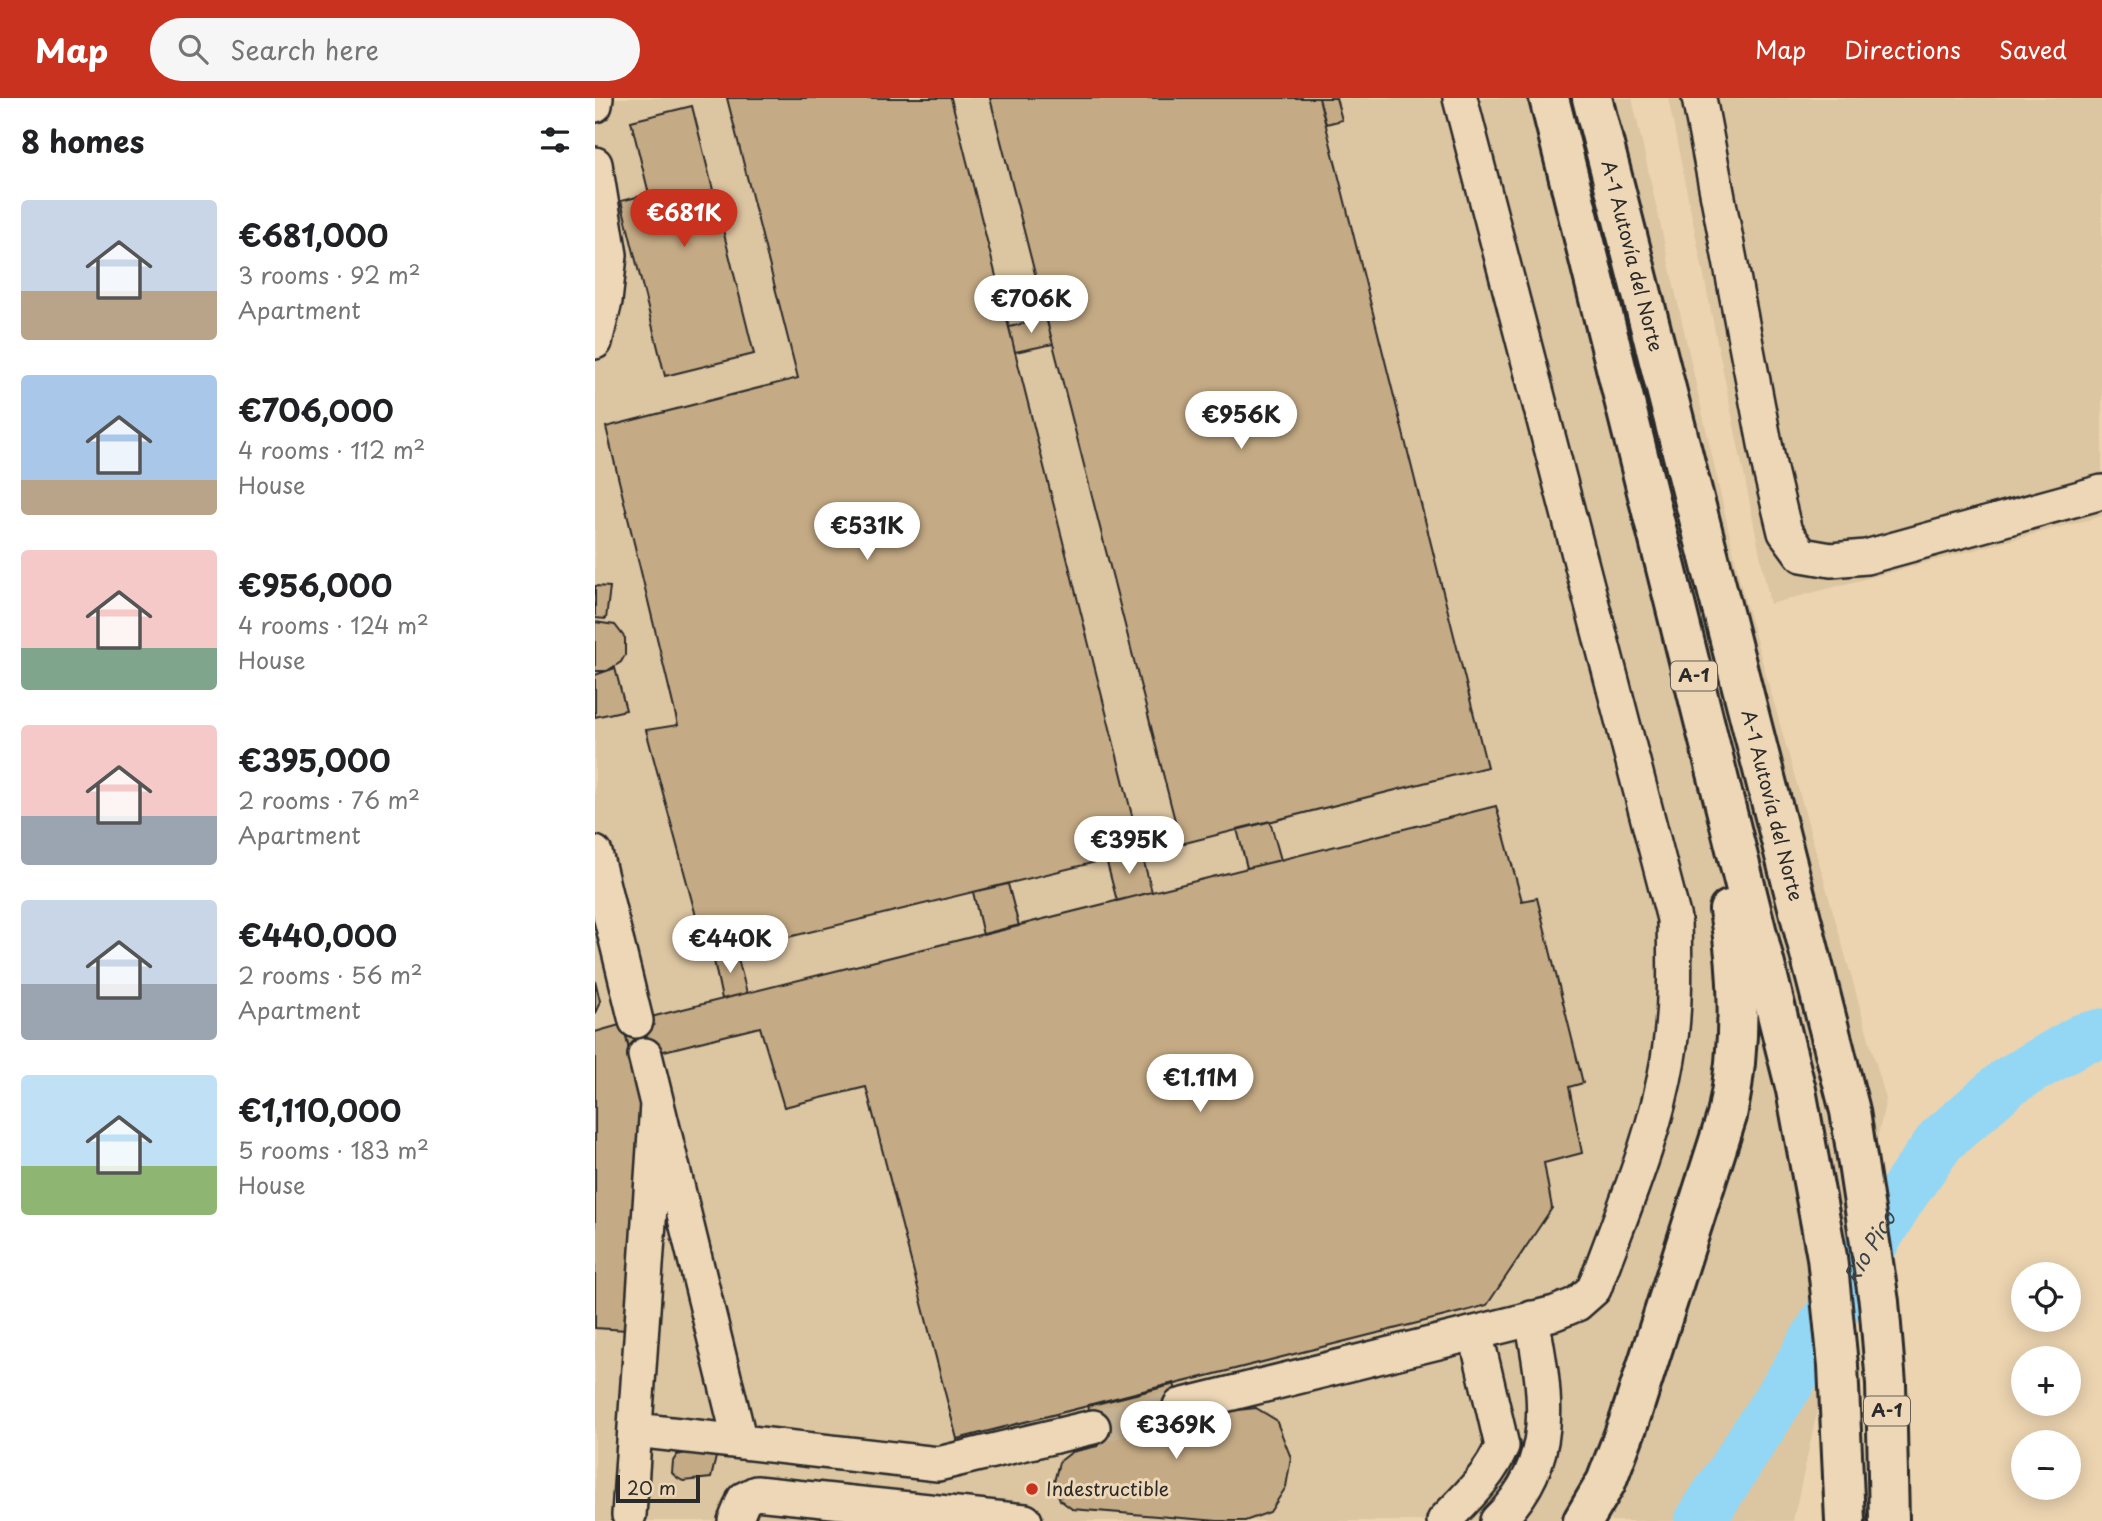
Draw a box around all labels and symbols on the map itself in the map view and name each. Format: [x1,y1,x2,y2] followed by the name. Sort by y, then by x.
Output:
[1595,157,1671,354] street label: A-1 Autovía del Norte
[635,190,733,249] pin: €681K
[982,275,1080,335] pin: €706K
[1192,392,1290,451] pin: €956K
[818,503,916,562] pin: €531K
[1671,662,1717,690] road number: A-1
[1735,707,1811,904] street label: A-1 Autovía del Norte
[1080,816,1178,876] pin: €395K
[681,916,779,975] pin: €440K
[1143,1054,1257,1114] pin: €1.11M
[1834,1203,1903,1289] water label: Río Pico
[1864,1396,1910,1426] road number: A-1
[1127,1402,1225,1461] pin: €369K
[616,1472,700,1504] scale bar
[1046,1474,1169,1502] place label: Indestructible
[1024,1481,1040,1497] marker: Indestructible

